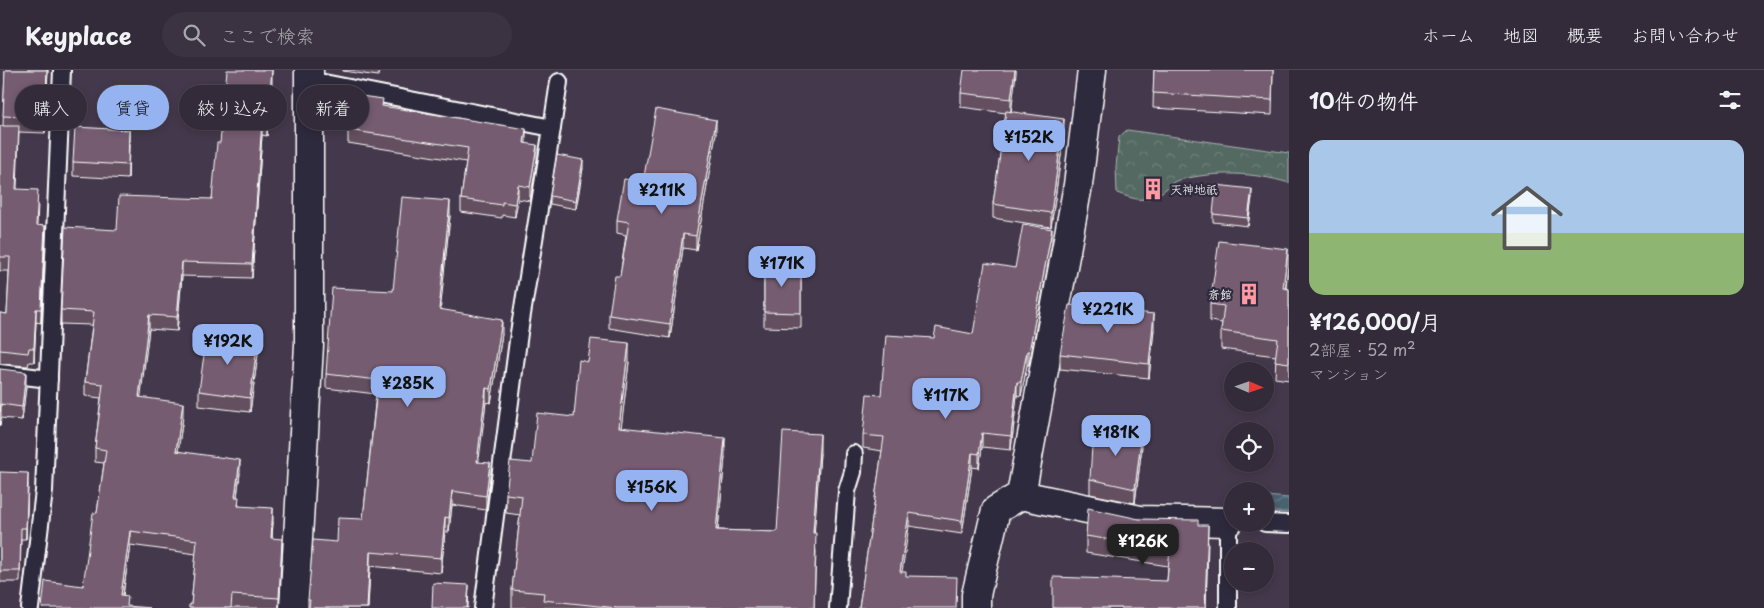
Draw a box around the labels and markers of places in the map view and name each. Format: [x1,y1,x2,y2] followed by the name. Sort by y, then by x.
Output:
[994,119,1064,162] pin: ¥152K
[627,172,697,215] pin: ¥211K
[1140,176,1166,202] building icon: 天神地祇
[1170,180,1218,198] place label: 天神地祇
[747,246,817,288] pin: ¥171K
[1236,281,1262,307] building icon: 斎館
[1208,285,1232,303] place label: 斎館
[1073,292,1143,334] pin: ¥221K
[193,324,263,366] pin: ¥192K
[373,366,443,408] pin: ¥285K
[911,378,981,420] pin: ¥117K
[1081,414,1151,457] pin: ¥181K
[617,470,687,512] pin: ¥156K
[1108,524,1178,566] pin: ¥126K

